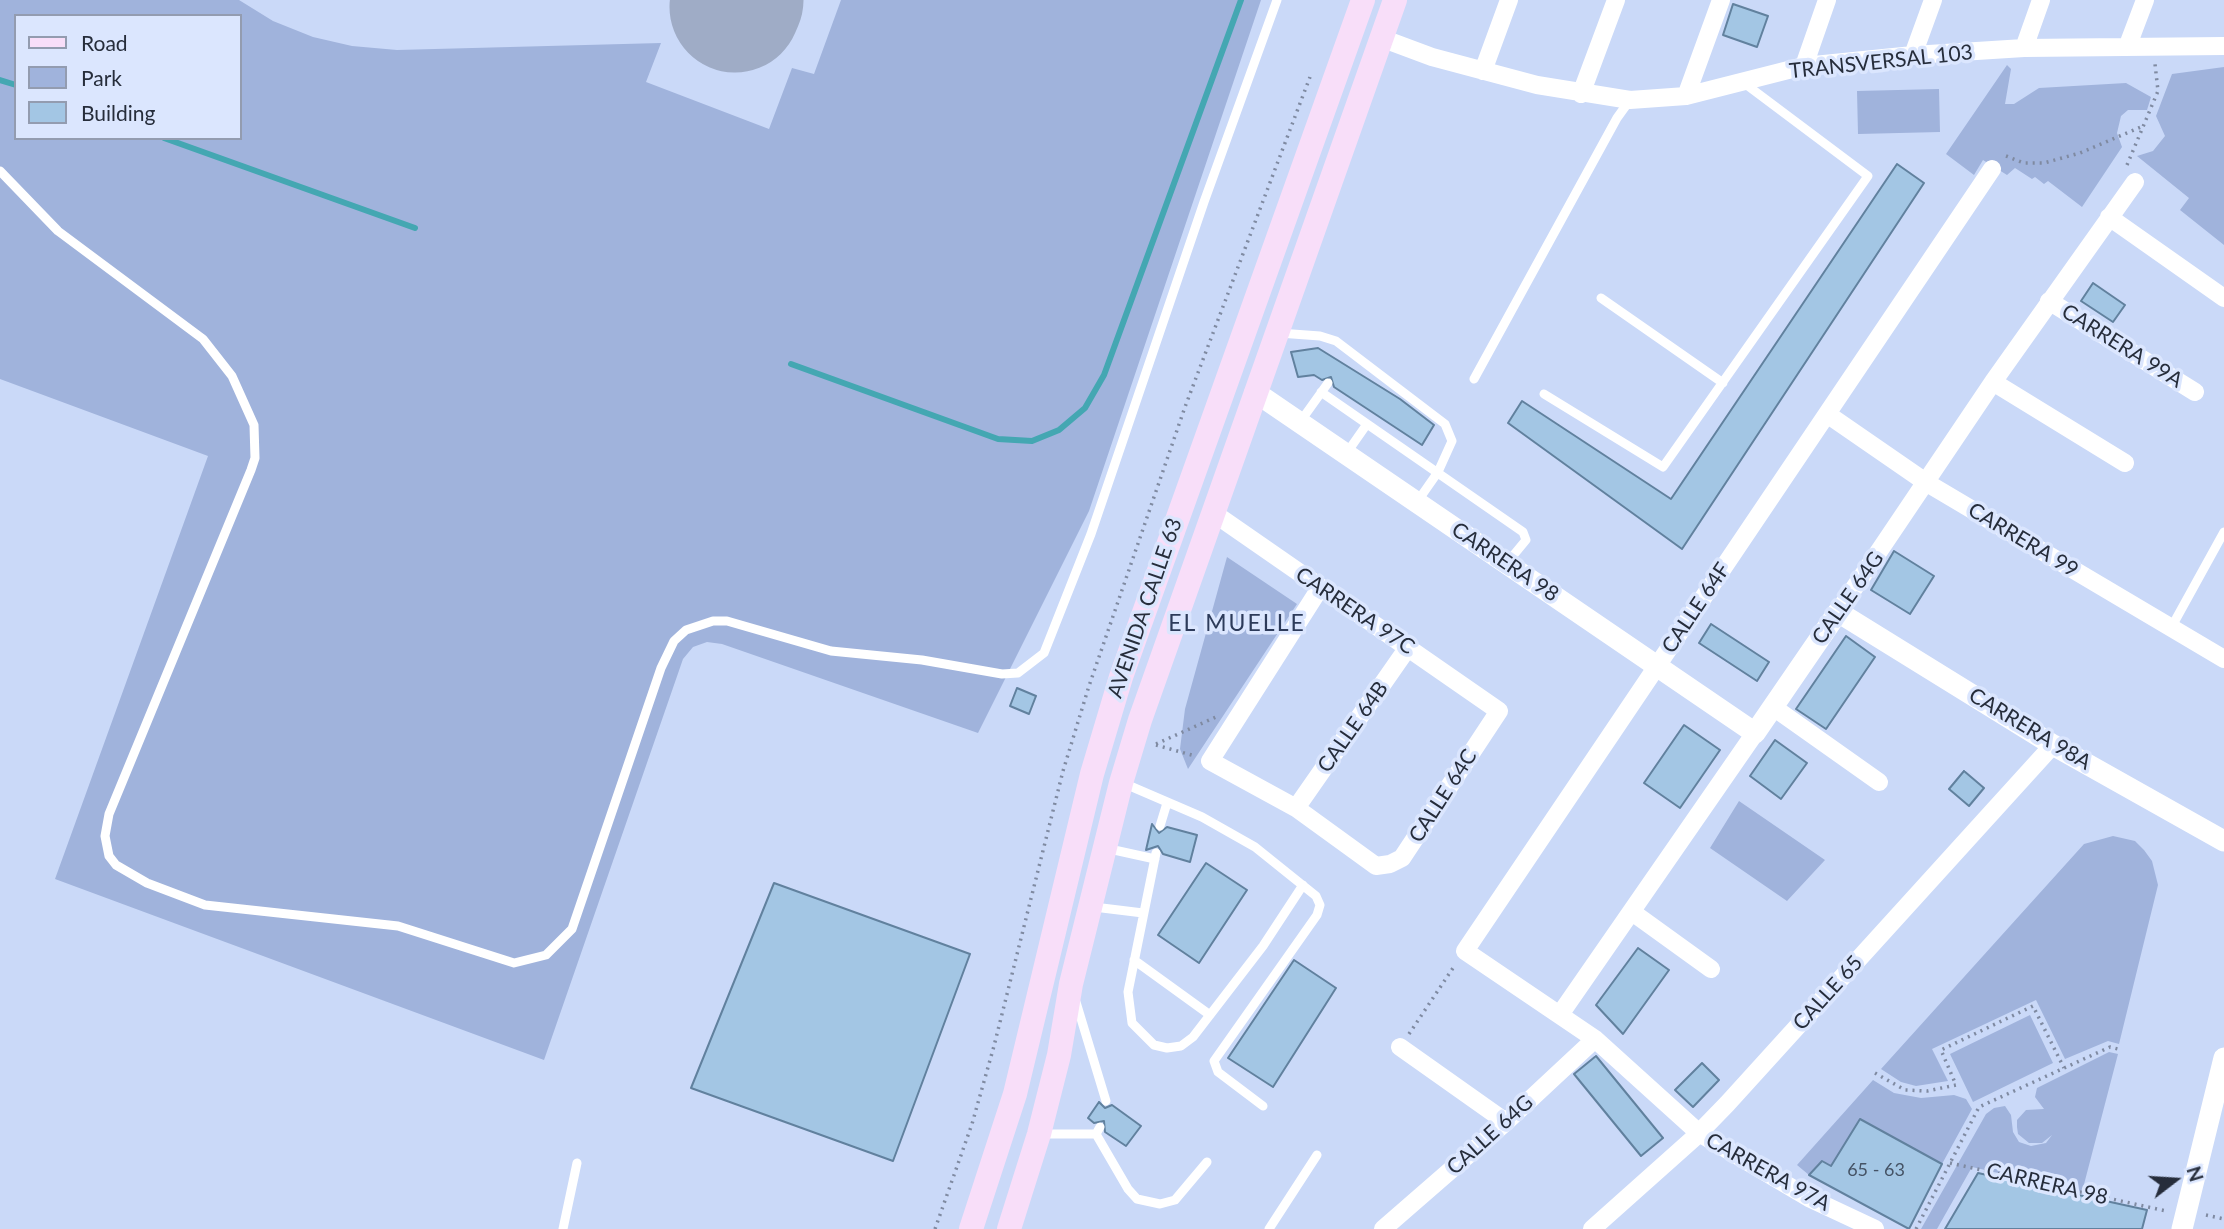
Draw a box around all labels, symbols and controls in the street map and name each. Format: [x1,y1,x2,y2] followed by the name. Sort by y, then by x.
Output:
[14,14,242,140] legend
[81,30,128,55] text: Road
[1788,40,1974,84] street label: TRANSVERSAL 103
[81,65,122,90] text: Park
[81,100,156,125] text: Building
[2057,299,2187,393] street label: CARRERA 99A
[1963,497,2083,583] street label: CARRERA 99
[1102,515,1188,701] street label: AVENIDA CALLE 63
[1447,517,1563,607] street label: CARRERA 98
[1807,547,1889,649] street label: CALLE 64G
[1657,558,1735,658] street label: CALLE 64F
[1291,562,1419,660] street label: CARRERA 97C
[1169,610,1305,638] district label: EL MUELLE
[1312,677,1394,777] street label: CALLE 64B
[1964,683,2096,775] street label: CARRERA 98A
[1404,745,1482,847] street label: CALLE 64C
[1788,951,1868,1035] street label: CALLE 65
[1442,1090,1538,1180] street label: CALLE 64G
[1702,1128,1834,1216] street label: CARRERA 97A
[2140,1145,2210,1215] north arrow
[1984,1158,2110,1210] street label: CARRERA 98
[1847,1159,1905,1181] house number: 65 - 63
[2182,1163,2209,1184] text: N

